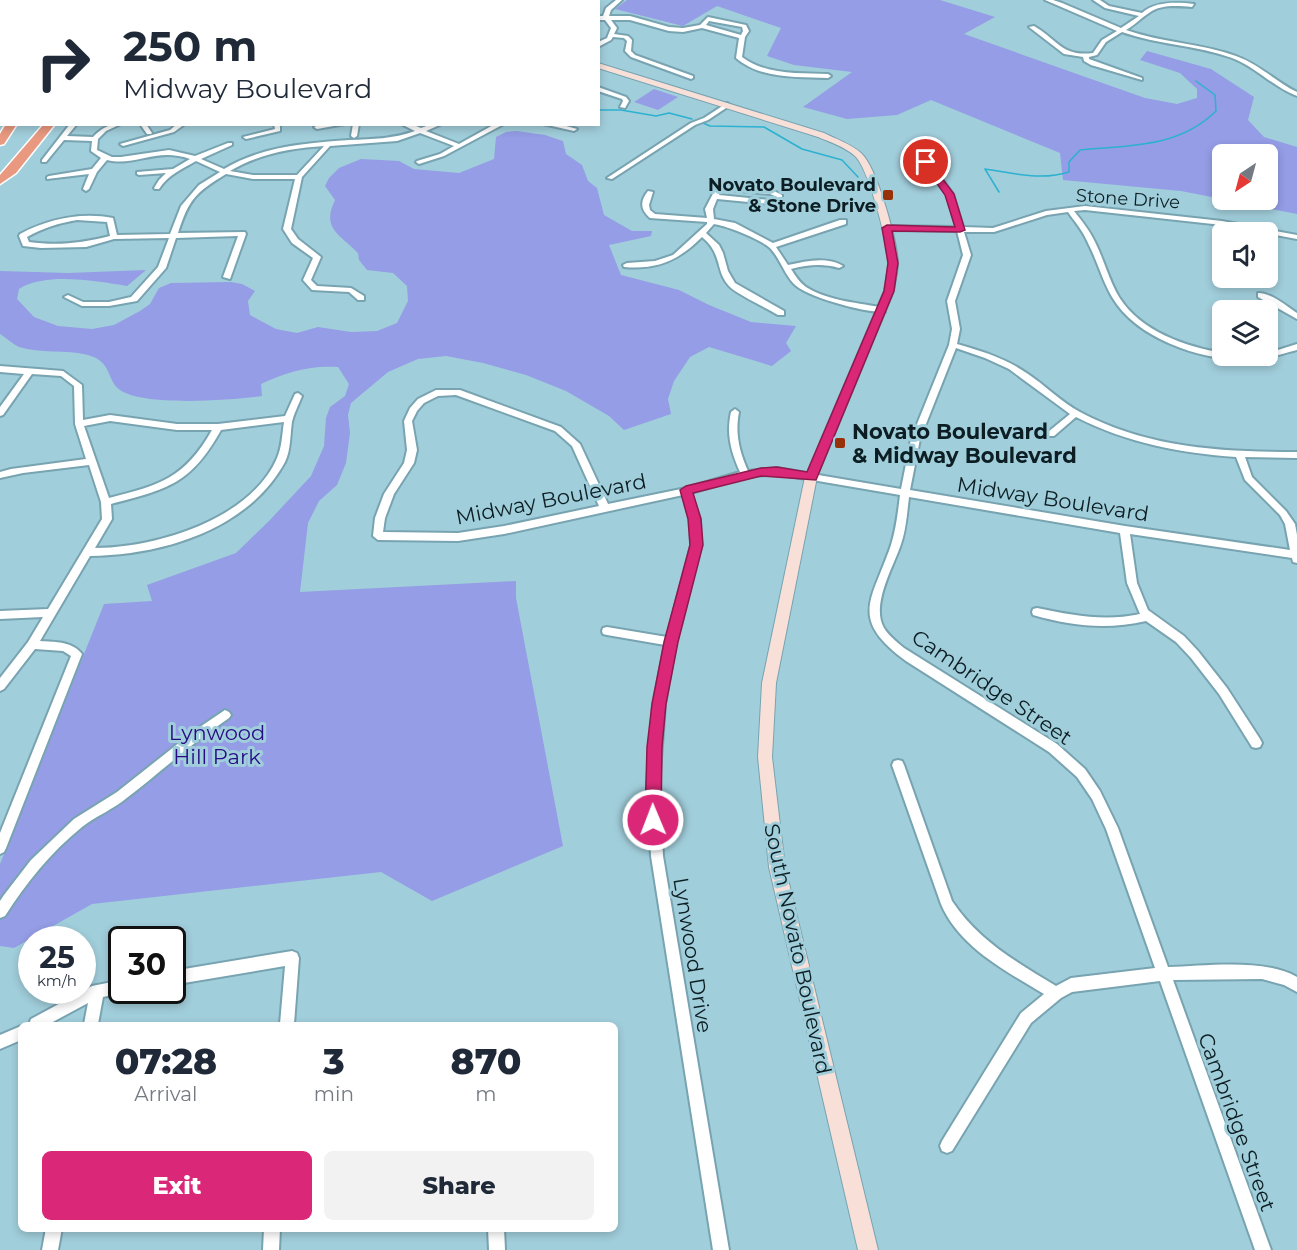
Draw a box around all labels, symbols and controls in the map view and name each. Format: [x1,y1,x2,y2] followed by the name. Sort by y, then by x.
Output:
[123,20,257,72] text: 250 m
[24,24,102,102] icon: right
[123,72,372,105] text: Midway Boulevard
[900,136,951,187] pin
[1212,144,1278,210] north arrow
[1212,144,1278,366] map controls
[909,145,942,178] icon: arrive
[708,174,876,217] place label: Novato Boulevard & Stone Drive
[1075,184,1181,214] street label: Stone Drive
[881,188,895,202] marker: Novato Boulevard & Stone Drive
[1212,222,1278,288] button: sound
[1212,300,1278,366] button: layers
[852,419,1077,468] place label: Novato Boulevard & Midway Boulevard
[833,436,847,450] marker: Novato Boulevard & Midway Boulevard
[453,468,649,530] street label: Midway Boulevard
[955,471,1151,527] street label: Midway Boulevard
[907,624,1077,750] street label: Cambridge Street
[169,720,265,769] park label: Lynwood Hill Park
[621,788,685,852] position arrow
[759,821,837,1077] street label: South Novato Boulevard
[668,876,718,1034] street label: Lynwood Drive
[108,926,186,1004] speed limit sign: 30
[39,939,75,976] text: 25
[37,971,77,990] text: km/h
[1193,1029,1281,1215] street label: Cambridge Street
[115,1039,217,1083] text: 07:28
[323,1039,345,1083] text: 3
[451,1039,521,1083] text: 870
[134,1082,197,1106] text: Arrival
[314,1082,354,1106] text: min
[475,1082,497,1106] text: m
[42,1151,312,1220] button: Exit
[324,1151,594,1220] button: Share

